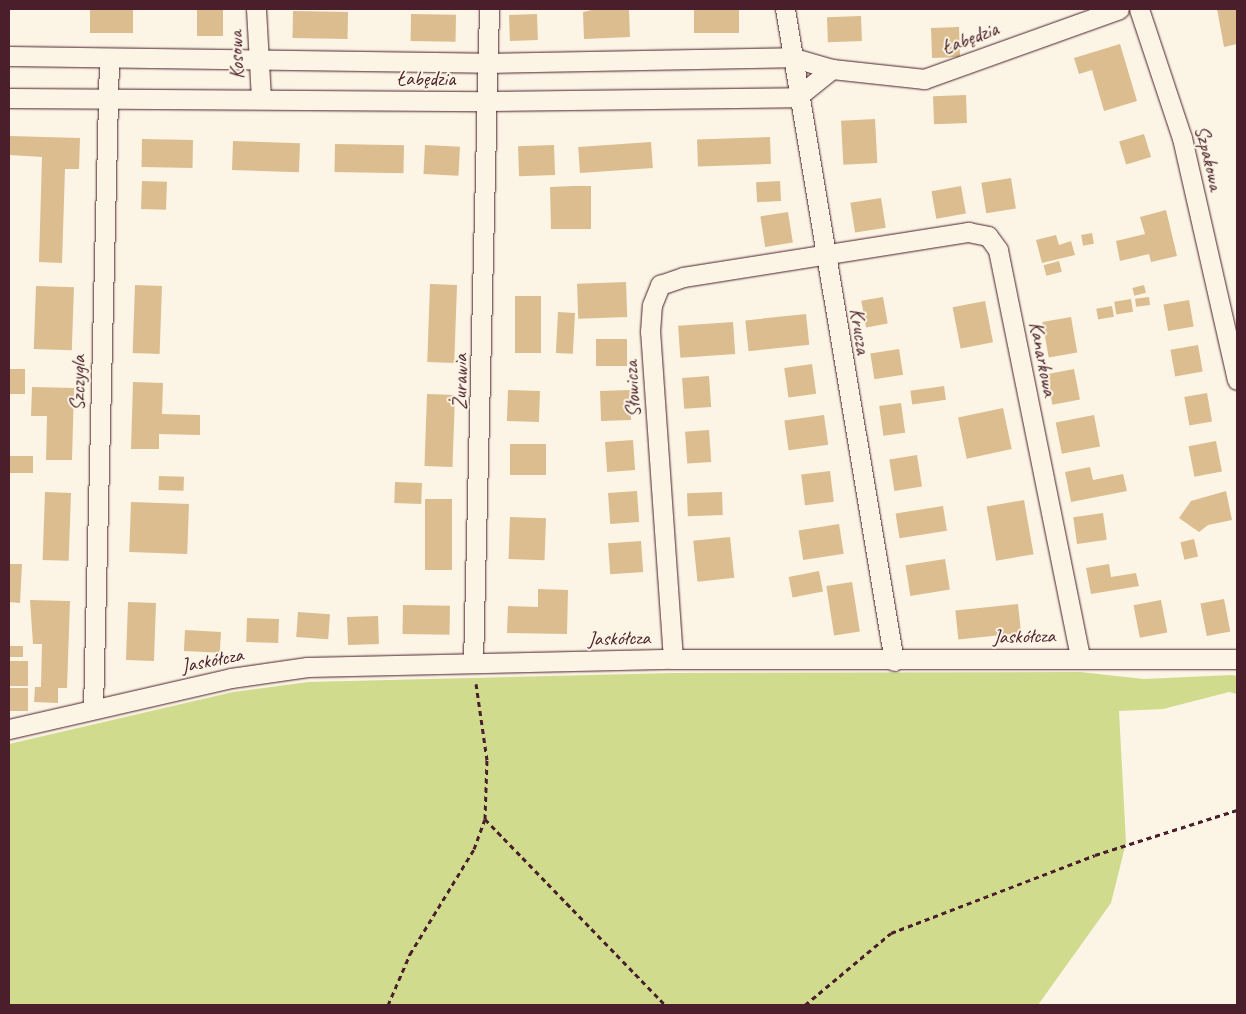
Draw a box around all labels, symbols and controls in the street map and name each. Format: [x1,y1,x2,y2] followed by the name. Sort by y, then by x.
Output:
[938,16,1002,60] street label: Łabędzia
[223,30,249,80] street label: Kosowa
[397,66,455,90] street label: Łabędzia
[1189,123,1229,193] street label: Szpakowa
[845,306,875,356] street label: Krucza
[1024,320,1062,398] street label: Kanarkowa
[448,354,472,410] street label: Żurawia
[66,355,90,411] street label: Szczygla
[618,360,646,418] street label: Słowicza
[993,623,1055,649] street label: Jaskółcza
[588,625,650,651] street label: Jaskółcza
[179,642,245,678] street label: Jaskółcza

